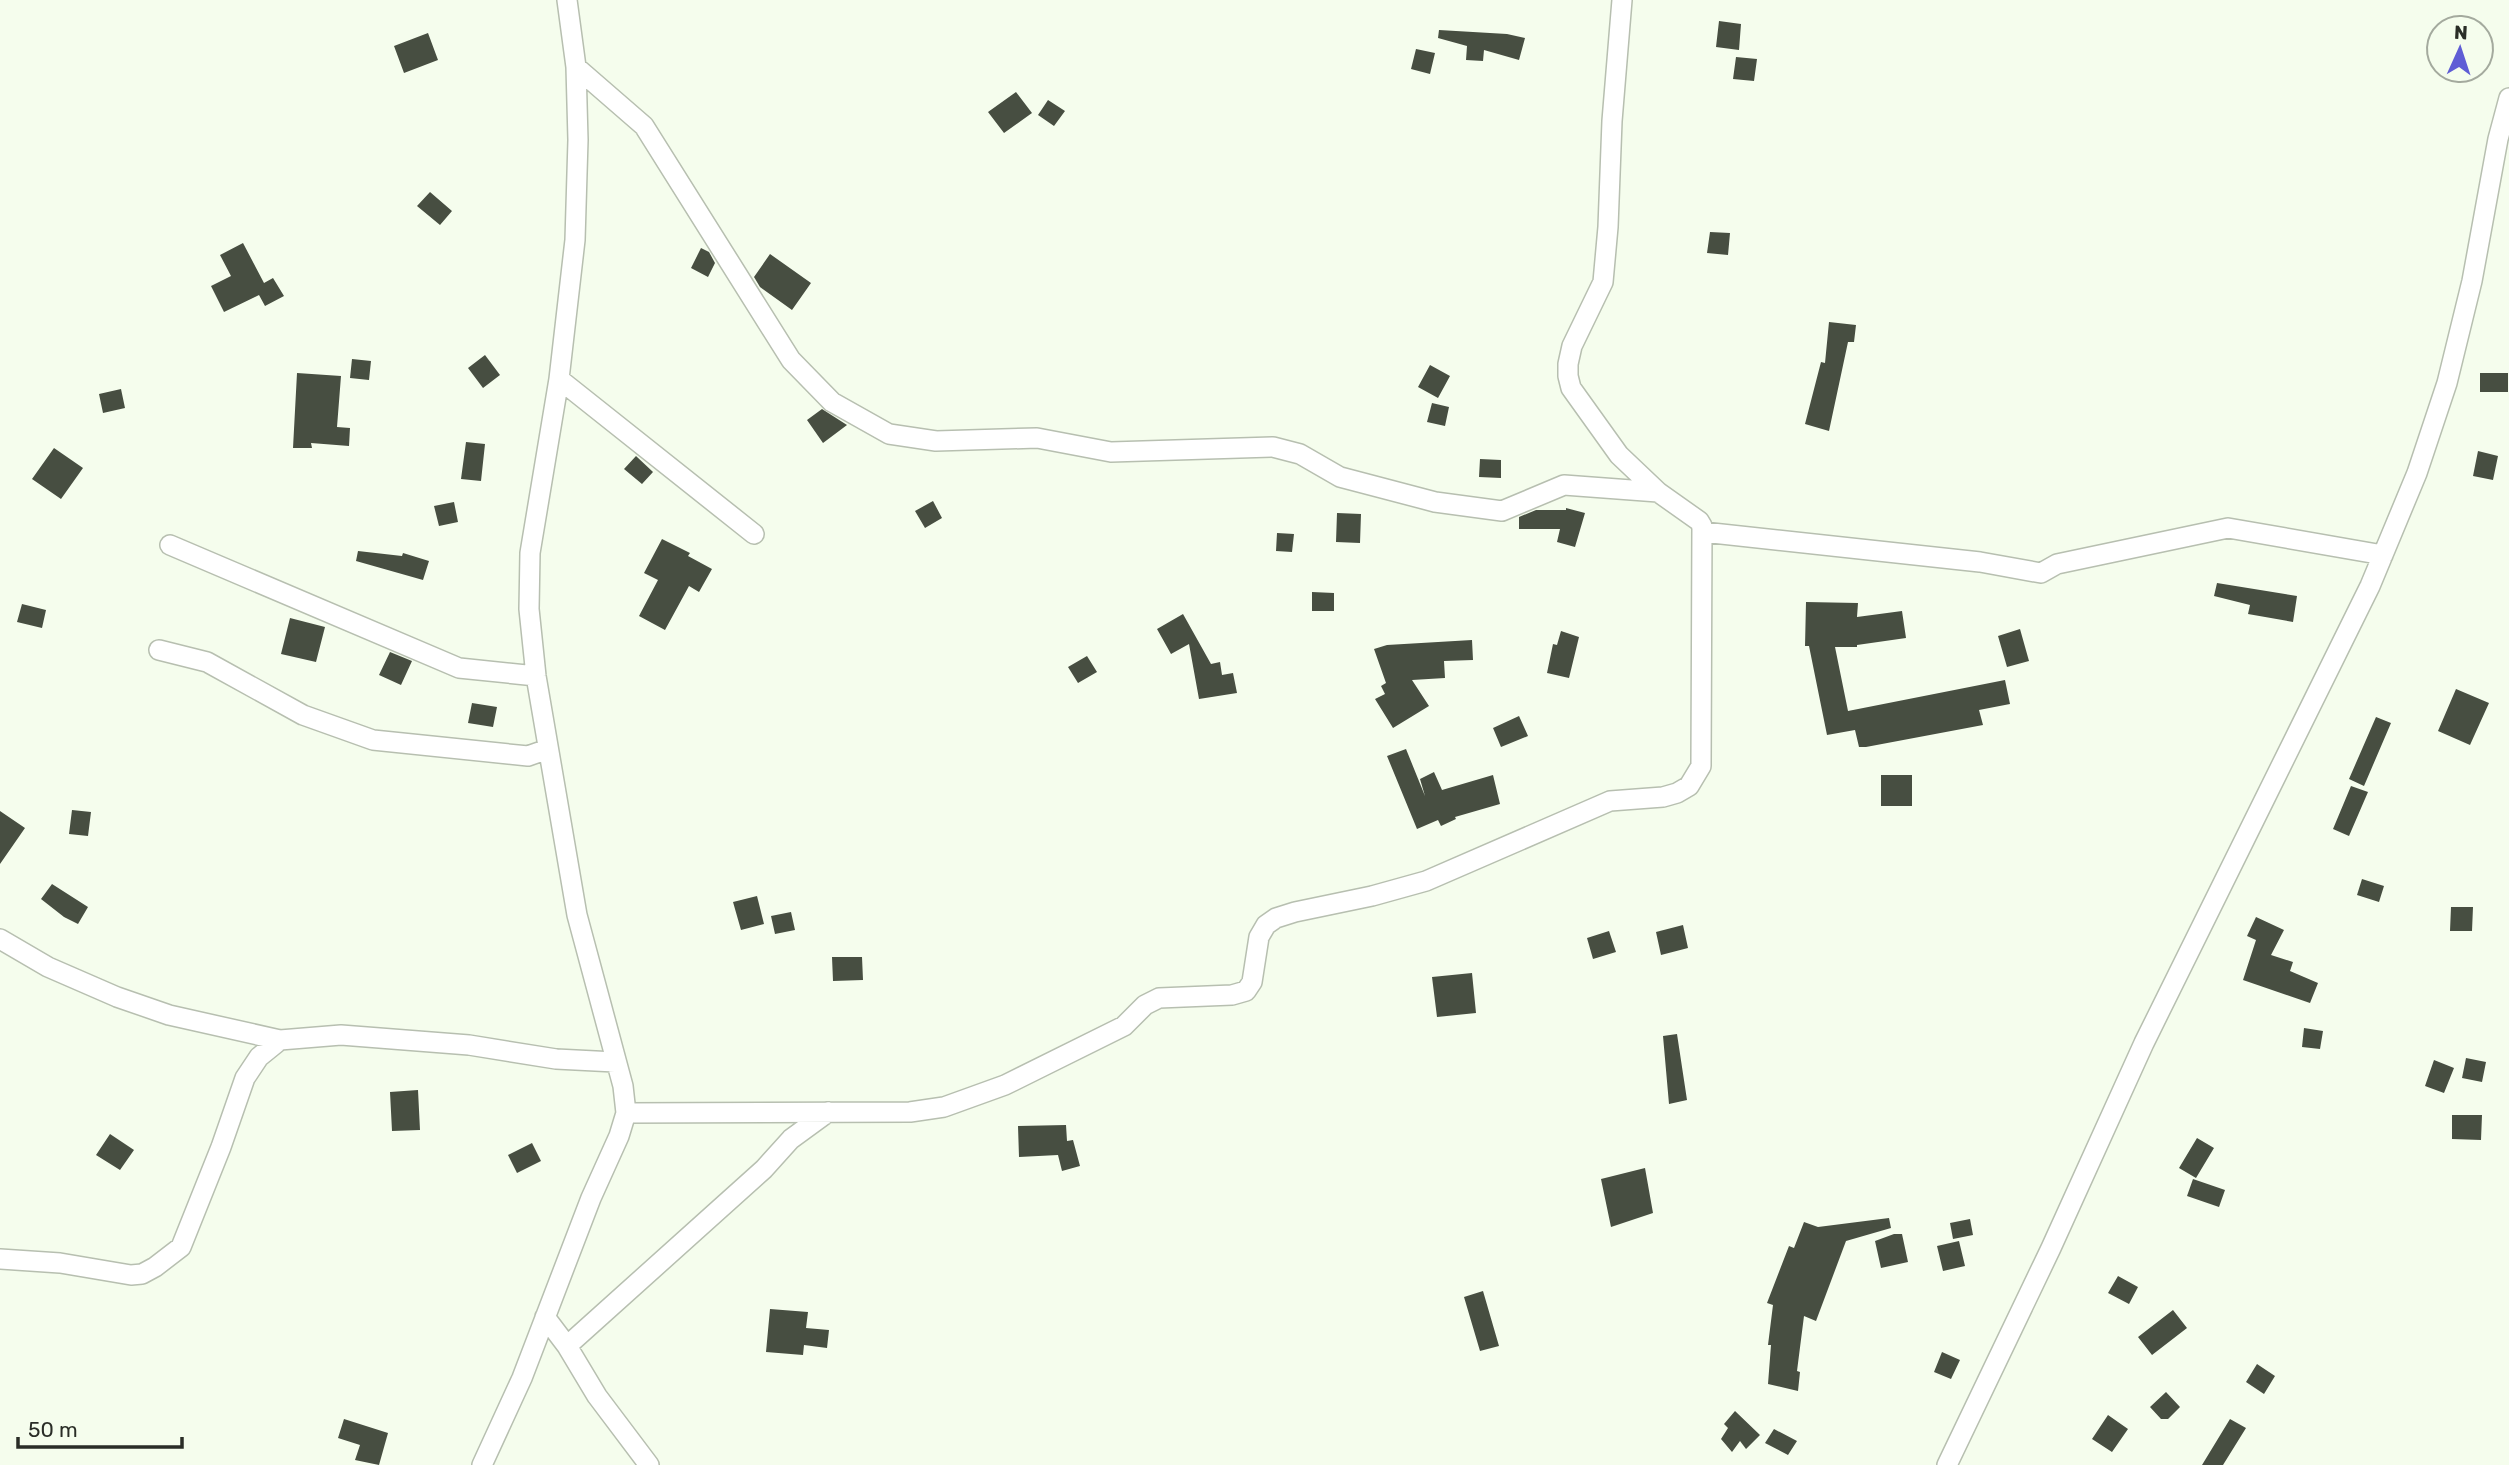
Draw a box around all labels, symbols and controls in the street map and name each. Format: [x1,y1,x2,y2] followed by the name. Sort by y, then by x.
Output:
[2425,14,2495,84] north arrow
[2453,21,2468,44] text: N
[18,1406,182,1450] scale bar
[28,1417,78,1442] text: 50 m

